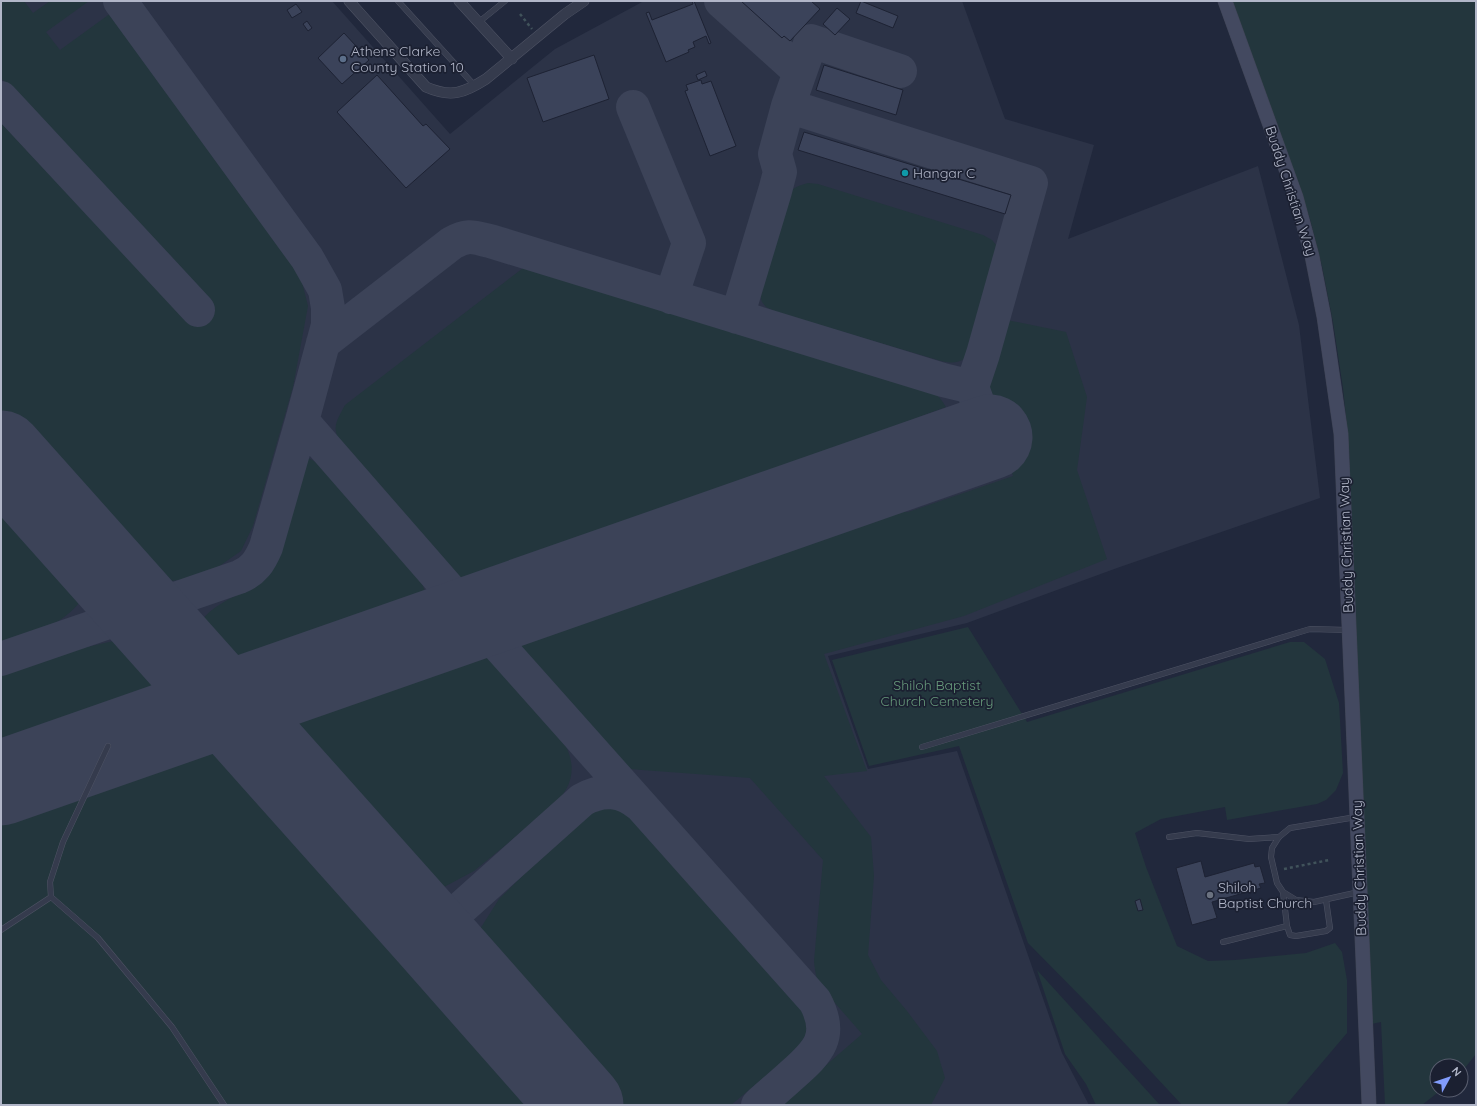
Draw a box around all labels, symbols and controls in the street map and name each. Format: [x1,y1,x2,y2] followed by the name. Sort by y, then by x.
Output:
[351,42,464,76] place label: Athens Clarke County Station 10
[338,54,348,64] marker: Athens Clarke County Station 10
[1261,124,1321,258] street label: Buddy Christian Way
[913,164,975,182] place label: Hangar C
[900,168,910,178] marker: Hangar C
[1335,477,1357,613] street label: Buddy Christian Way
[881,676,993,710] park label: Shiloh Baptist Church Cemetery
[1348,800,1370,936] street label: Buddy Christian Way
[1218,878,1312,912] place label: Shiloh Baptist Church
[1205,890,1215,900] marker: Shiloh Baptist Church
[1429,1058,1469,1098] north arrow
[1449,1064,1465,1079] text: N

